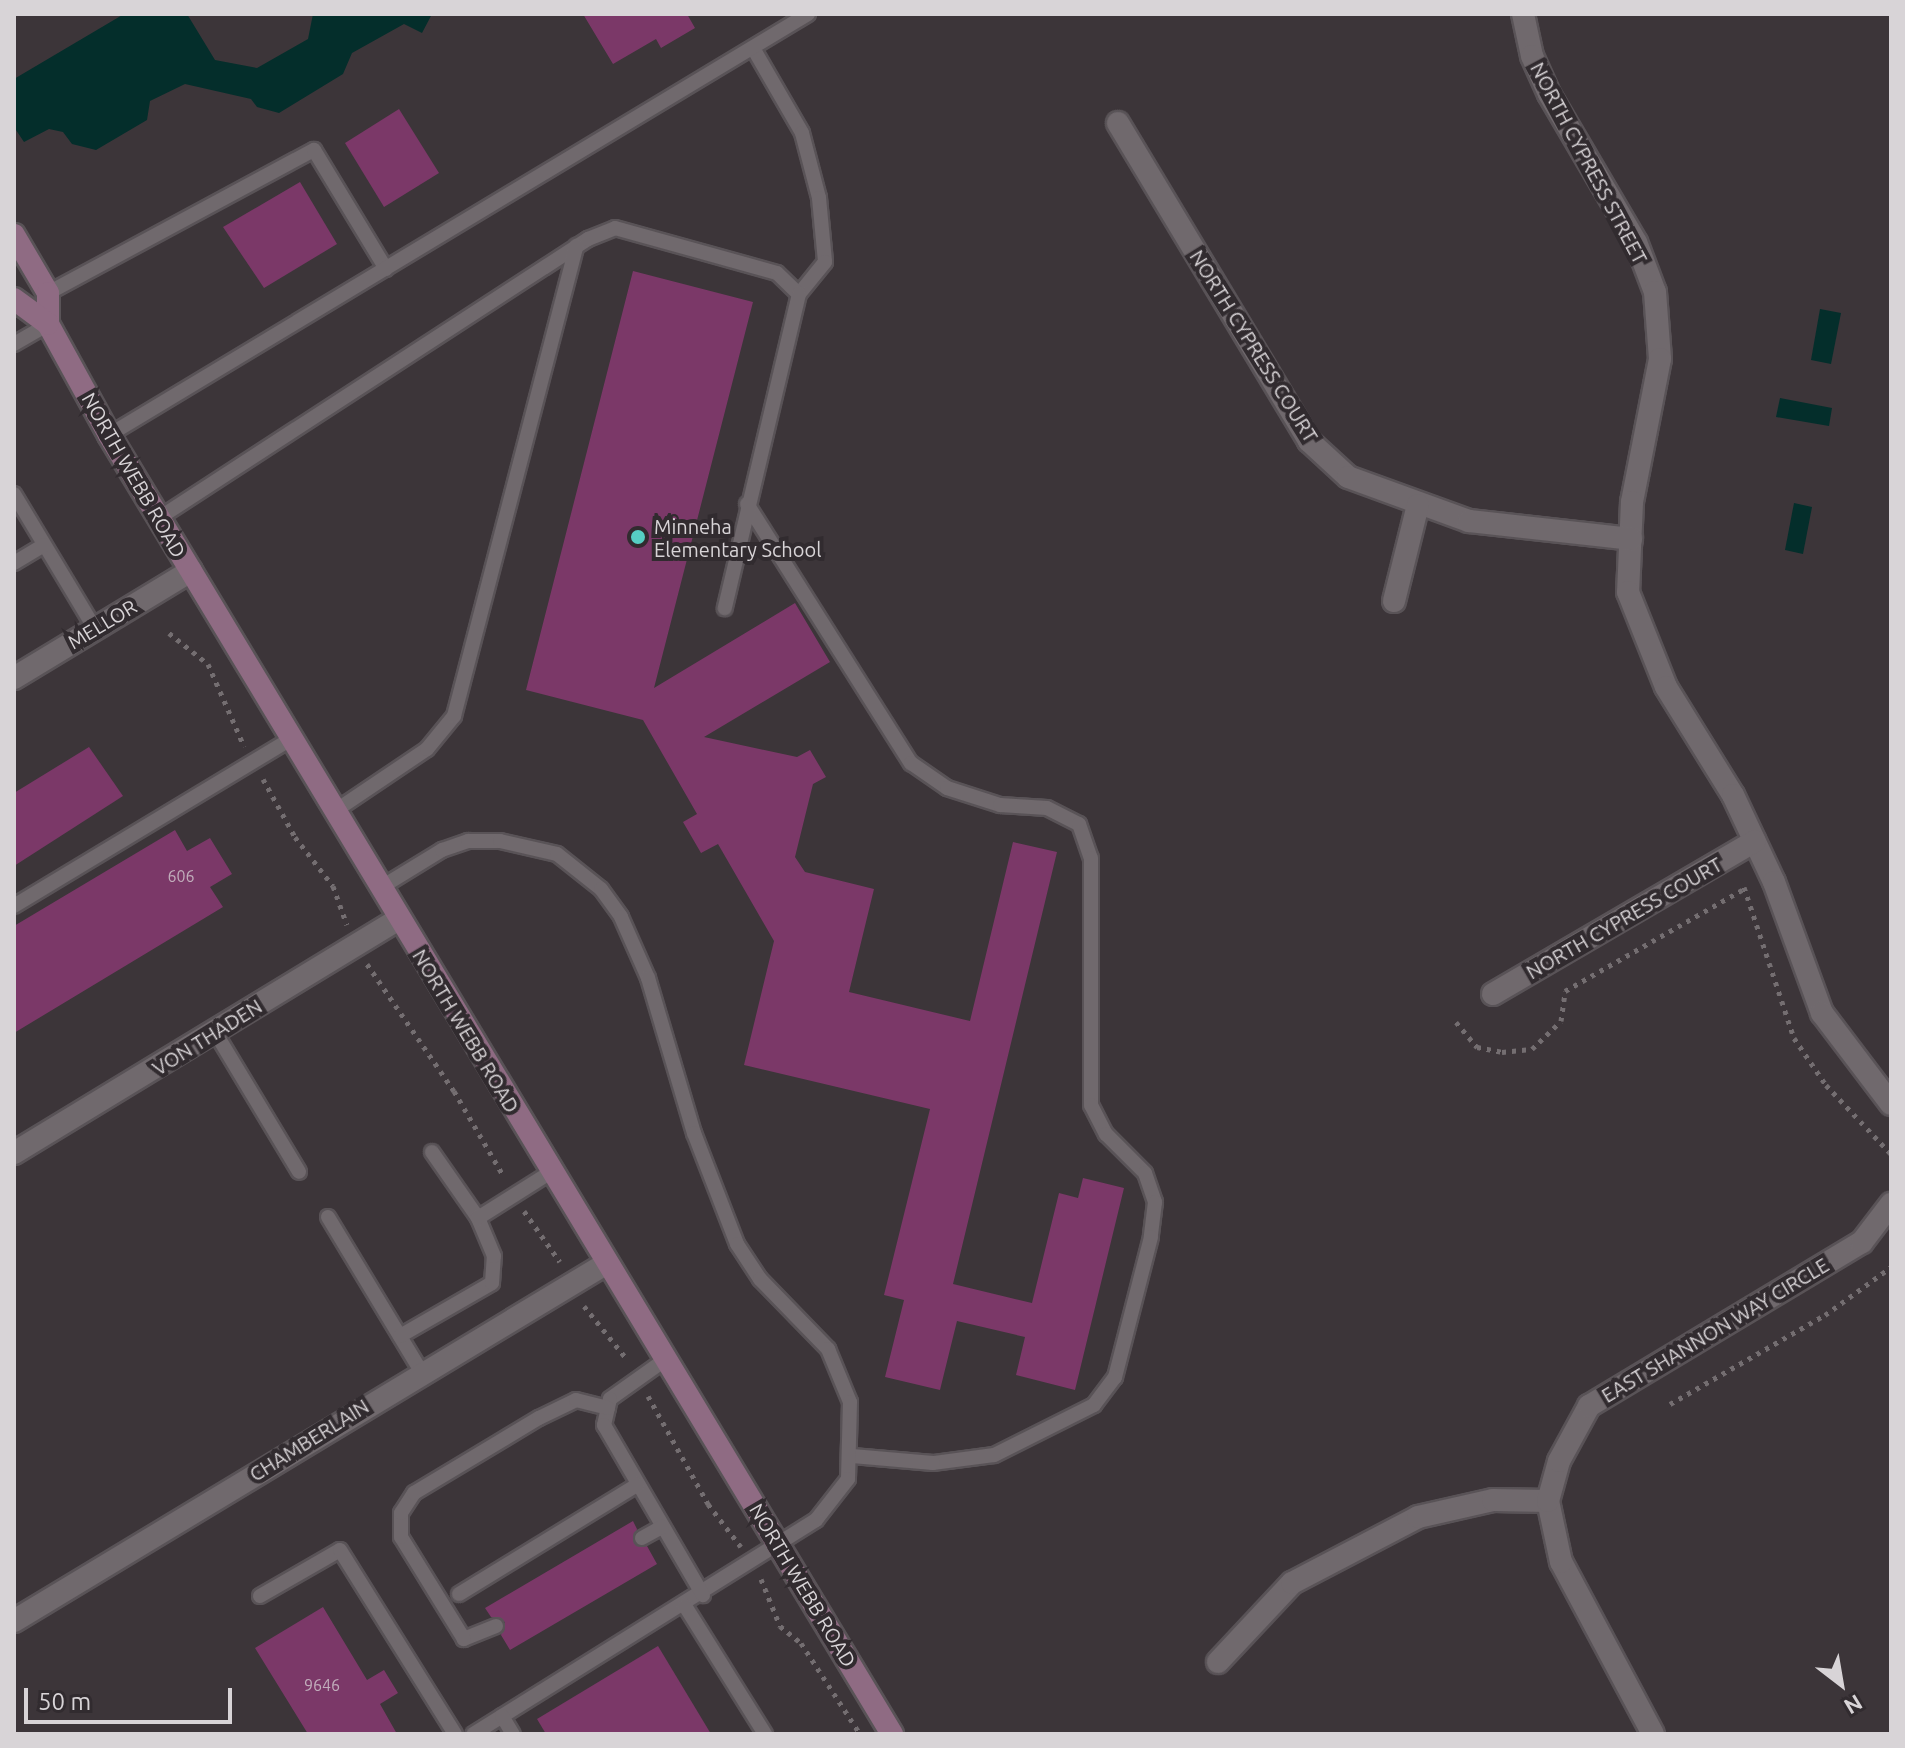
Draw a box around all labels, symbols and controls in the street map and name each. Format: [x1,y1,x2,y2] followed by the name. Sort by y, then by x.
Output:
[1526,58,1652,268] street label: NORTH CYPRESS STREET
[1185,245,1323,447] street label: NORTH CYPRESS COURT
[77,388,191,562] street label: NORTH WEBB ROAD
[654,514,821,561] place label: Minneha Elementary School
[629,528,647,546] marker: Minneha Elementary School
[63,594,141,654] street label: MELLOR
[1522,852,1726,984] street label: NORTH CYPRESS COURT
[167,866,195,886] house number: 606
[408,945,524,1117] street label: NORTH WEBB ROAD
[148,994,266,1080] street label: VON THADEN
[1597,1253,1833,1407] street label: EAST SHANNON WAY CIRCLE
[245,1394,373,1486] street label: CHAMBERLAIN
[745,1499,861,1671] street label: NORTH WEBB ROAD
[1801,1644,1881,1724] north arrow
[28,1672,236,1722] scale bar
[304,1675,340,1695] house number: 9646
[38,1688,91,1715] text: 50 m
[1840,1690,1867,1720] text: N

